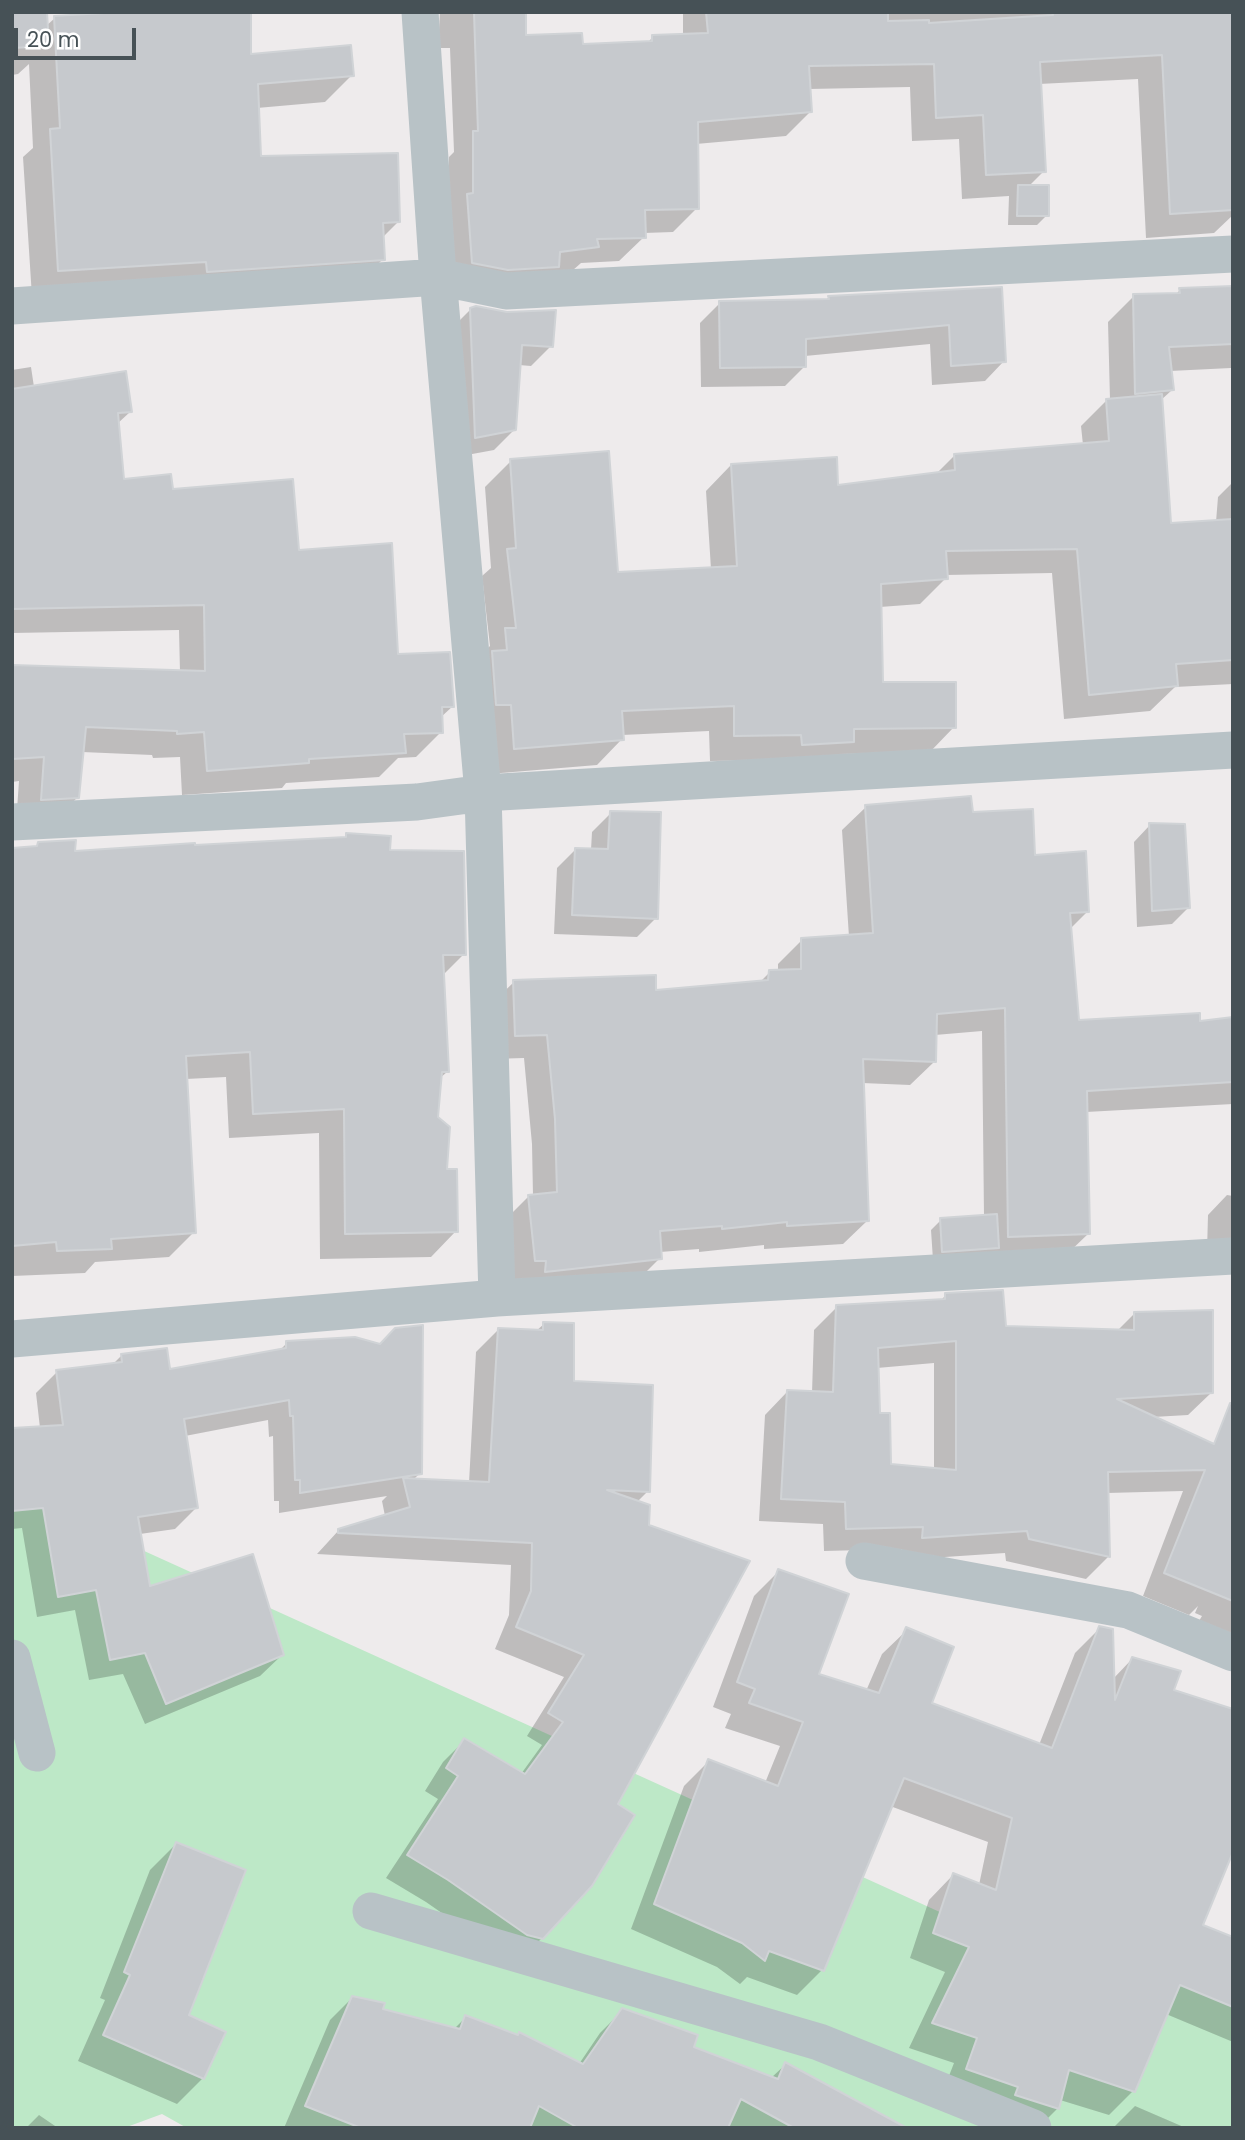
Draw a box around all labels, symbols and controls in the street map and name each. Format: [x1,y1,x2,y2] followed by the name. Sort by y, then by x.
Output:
[18,14,140,58] scale bar
[27,25,80,54] text: 20 m

